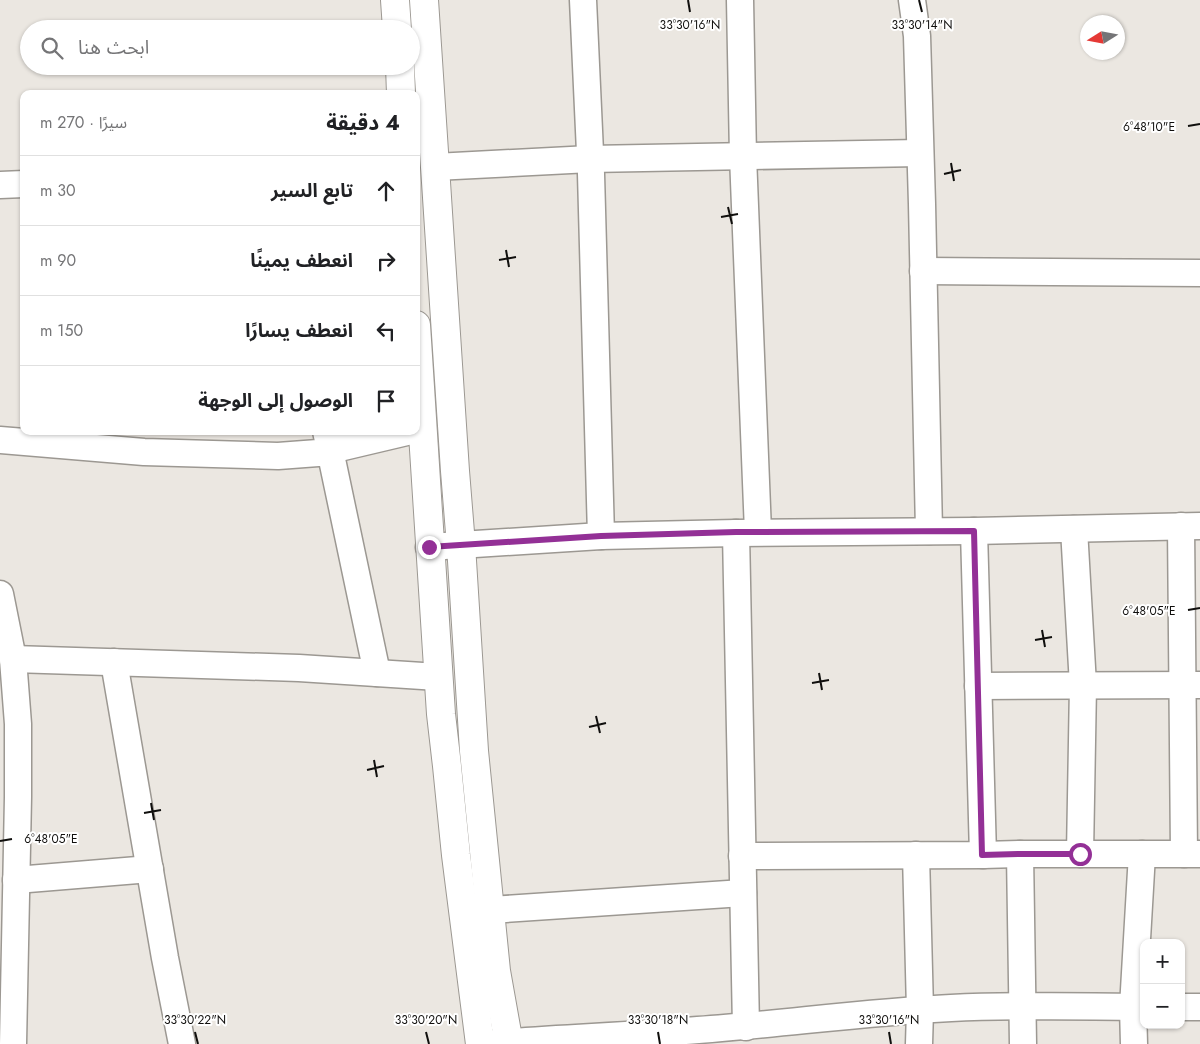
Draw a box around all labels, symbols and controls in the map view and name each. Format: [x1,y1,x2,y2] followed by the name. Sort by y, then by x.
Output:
[1080,15,1125,60] north arrow
[660,16,720,34] text: 33°30'16"N
[892,16,952,34] text: 33°30'14"N
[20,20,420,75] search box
[38,34,66,62] icon: search
[78,34,149,61] text: ابحث هنا
[326,108,400,138] text: 4 دقيقة
[40,111,127,134] text: سيرًا · 270 m
[1123,118,1175,136] text: 6°48'10"E
[271,177,353,204] text: تابع السير
[372,177,400,205] icon: ahead
[40,179,76,202] text: 30 m
[250,247,353,274] text: انعطف يمينًا
[372,247,400,275] icon: right
[40,249,76,272] text: 90 m
[245,317,353,344] text: انعطف يسارًا
[372,317,400,345] icon: left
[40,319,83,342] text: 150 m
[198,387,353,414] text: الوصول إلى الوجهة
[372,387,400,415] icon: arrive
[418,536,441,559] route end
[1122,602,1176,620] text: 6°48'05"E
[24,830,78,848] text: 6°48'05"E
[1069,843,1092,866] route start
[1140,939,1185,1029] map controls
[1140,939,1185,984] button: +
[1140,984,1185,1029] button: −
[164,1011,226,1029] text: 33°30'22"N
[395,1011,457,1029] text: 33°30'20"N
[628,1011,688,1029] text: 33°30'18"N
[859,1011,919,1029] text: 33°30'16"N

